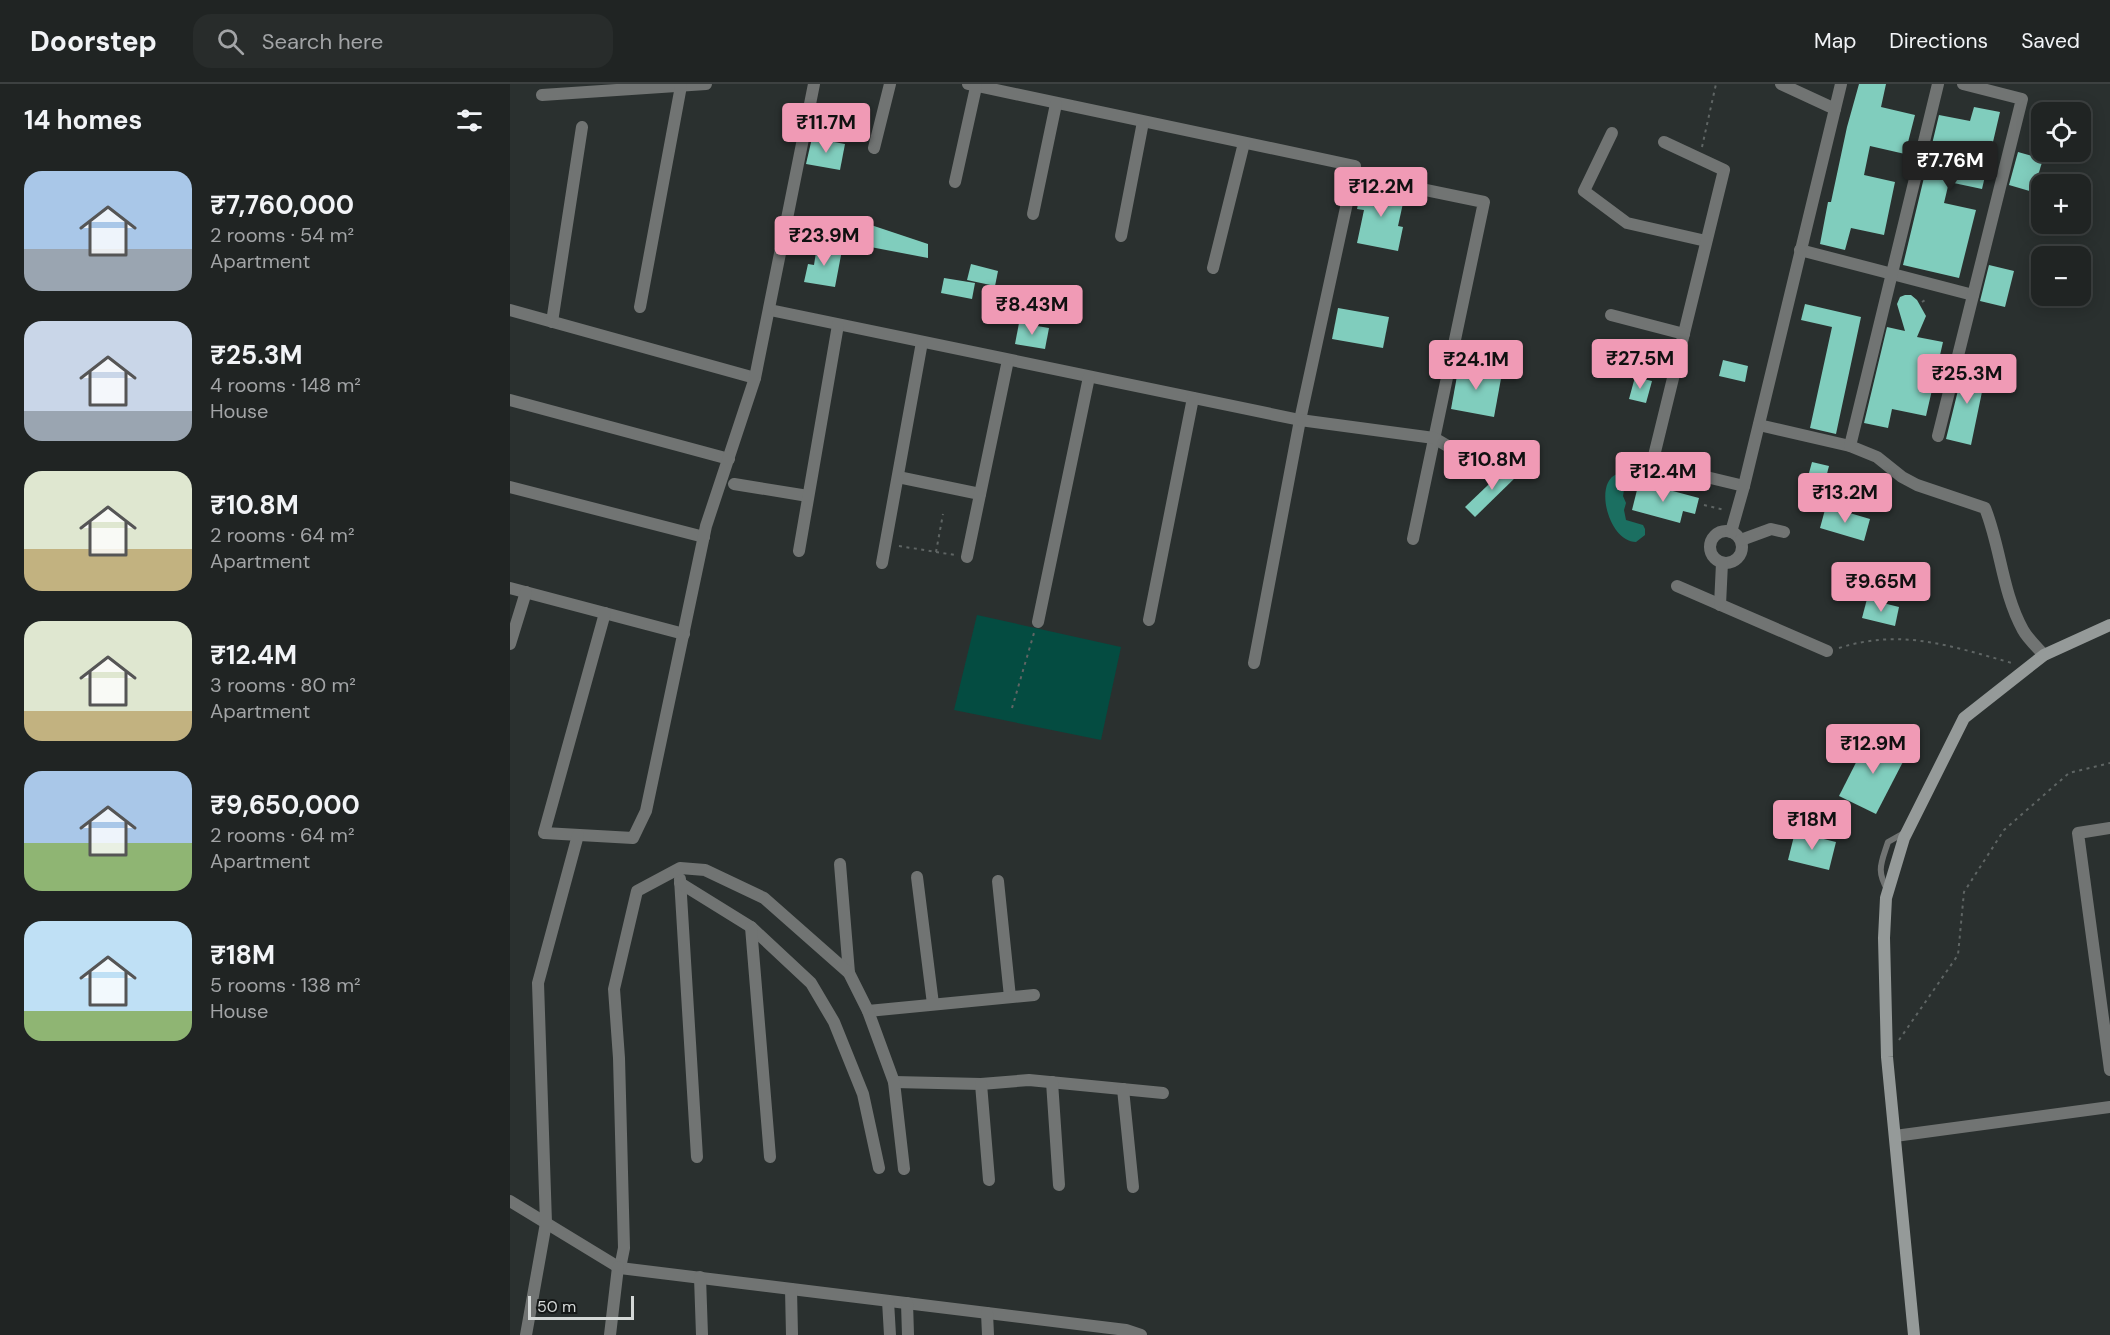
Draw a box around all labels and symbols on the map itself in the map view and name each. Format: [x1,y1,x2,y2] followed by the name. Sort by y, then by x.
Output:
[777,103,875,154] pin: ₹11.7M
[1901,141,1999,192] pin: ₹7.76M
[1332,167,1430,218] pin: ₹12.2M
[775,216,873,267] pin: ₹23.9M
[983,285,1081,336] pin: ₹8.43M
[1591,339,1689,390] pin: ₹27.5M
[1427,340,1525,391] pin: ₹24.1M
[1918,354,2016,405] pin: ₹25.3M
[1443,440,1541,491] pin: ₹10.8M
[1614,452,1712,503] pin: ₹12.4M
[1796,473,1894,524] pin: ₹13.2M
[1832,562,1930,613] pin: ₹9.65M
[1824,724,1922,775] pin: ₹12.9M
[1776,800,1848,851] pin: ₹18M
[528,1293,634,1320] scale bar

